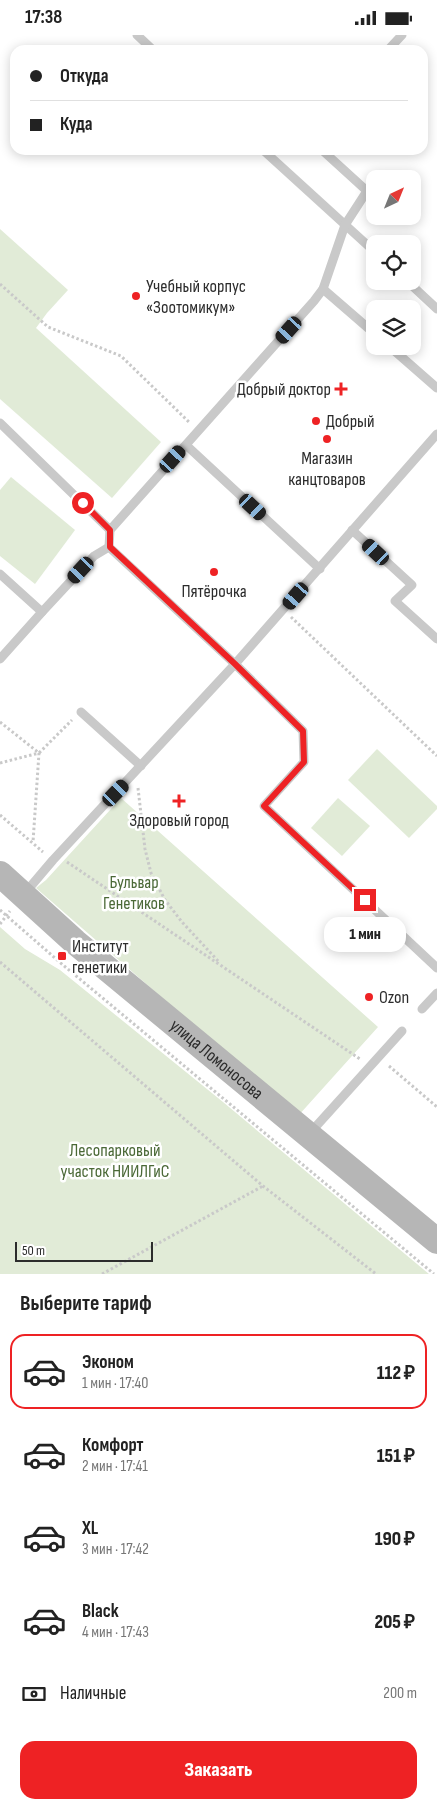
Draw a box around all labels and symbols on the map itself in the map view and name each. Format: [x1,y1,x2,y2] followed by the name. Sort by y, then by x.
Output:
[366,170,421,225] north arrow
[146,276,246,318] place label: Учебный корпус «Зоотомикум»
[130,290,142,302] marker: Учебный корпус «Зоотомикум»
[273,314,304,346] car
[237,379,331,400] place label: Добрый доктор
[335,383,347,395] marker: Добрый доктор
[326,411,375,432] place label: Добрый
[310,415,322,427] marker: Добрый
[321,433,333,445] marker: Магазин канцтоваров
[157,443,188,475] car
[288,448,366,490] place label: Магазин канцтоваров
[236,491,269,523] car
[72,492,94,514] route start
[359,536,392,568] car
[65,554,96,586] car
[208,566,220,578] marker: Пятёрочка
[280,580,311,612] car
[181,581,247,602] place label: Пятёрочка
[100,777,131,809] car
[173,795,185,807] marker: Здоровый город
[129,810,229,831] place label: Здоровый город
[103,872,165,914] park label: Бульвар Генетиков
[354,889,376,911] route end
[324,917,406,953] callout: 1 мин
[72,936,129,978] place label: Институт генетики
[56,950,68,962] marker: Институт генетики
[379,987,409,1008] place label: Ozon
[363,991,375,1003] marker: Ozon
[166,1014,268,1104] street label: улица Ломоносова
[60,1140,170,1182] park label: Лесопарковый участок НИИЛГиС
[15,1239,152,1262] scale bar

